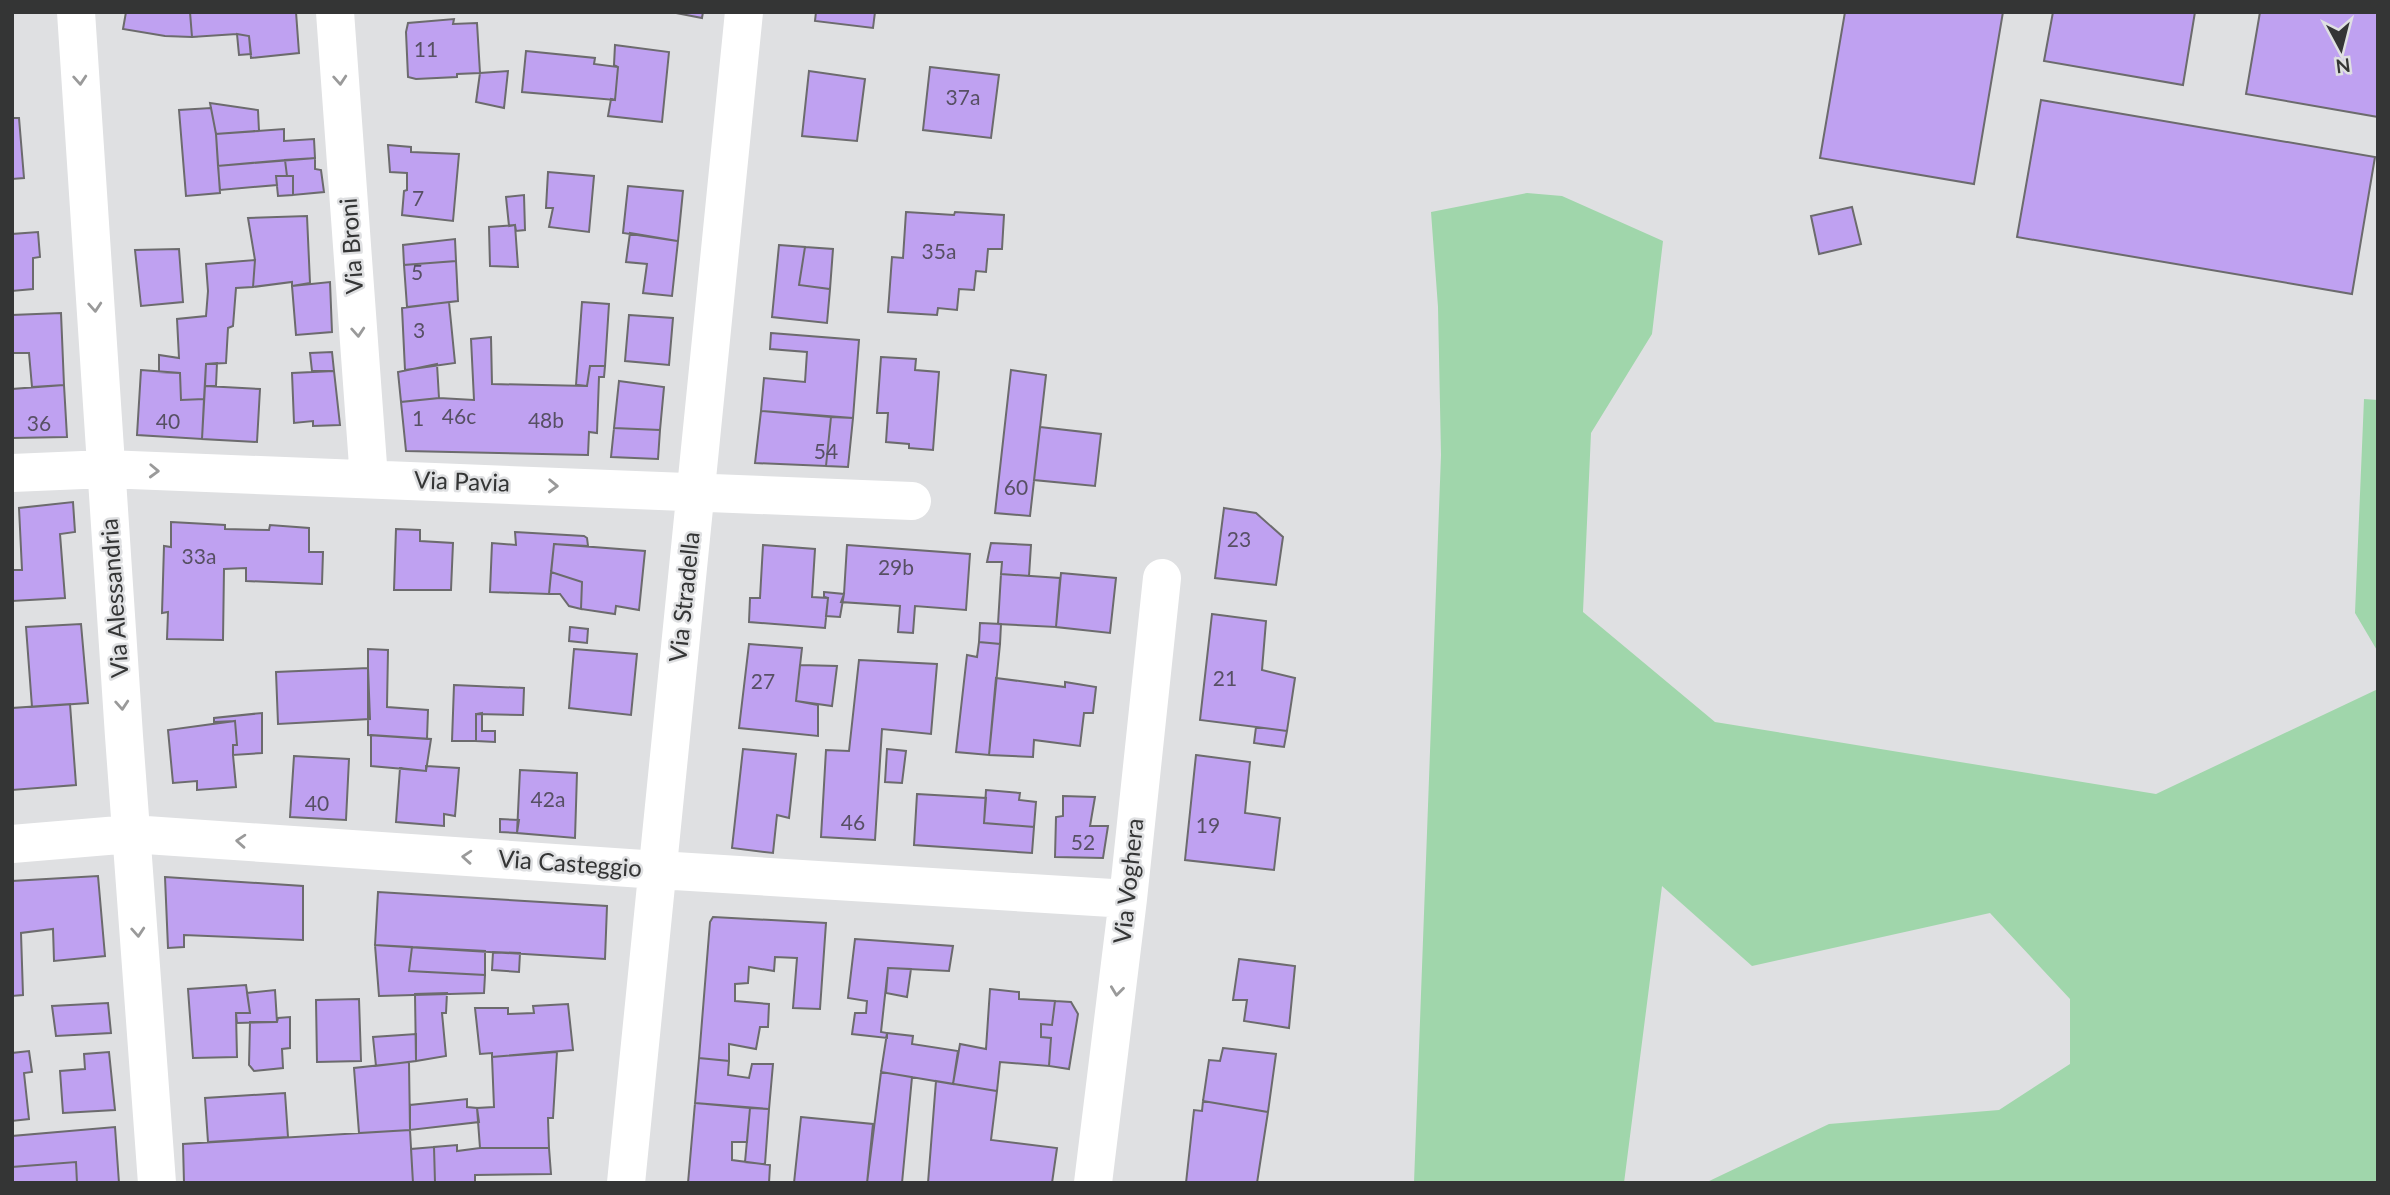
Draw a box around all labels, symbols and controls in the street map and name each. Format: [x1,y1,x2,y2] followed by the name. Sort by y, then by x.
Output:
[2306,14,2376,84] north arrow
[414,36,438,61] house number: 11
[2334,54,2352,79] text: N
[73,75,88,86] one-way arrow
[332,75,347,86] one-way arrow
[946,84,980,109] house number: 37a
[412,185,424,210] house number: 7
[333,197,368,295] street label: Via Broni
[922,238,956,263] house number: 35a
[411,259,423,284] house number: 5
[88,302,103,313] one-way arrow
[413,317,425,342] house number: 3
[350,326,365,337] one-way arrow
[442,403,476,428] house number: 46c
[412,405,424,430] house number: 1
[528,407,564,432] house number: 48b
[156,408,180,433] house number: 40
[27,410,51,435] house number: 36
[814,438,838,463] house number: 54
[149,463,160,478] one-way arrow
[414,464,510,497] street label: Via Pavia
[1004,474,1028,499] house number: 60
[547,478,558,493] one-way arrow
[93,517,134,679] street label: Via Alessandria
[1227,526,1251,551] house number: 23
[662,530,705,664] street label: Via Stradella
[182,543,216,568] house number: 33a
[878,554,914,579] house number: 29b
[1213,665,1237,690] house number: 21
[751,668,775,693] house number: 27
[114,700,129,711] one-way arrow
[531,786,565,811] house number: 42a
[305,790,329,815] house number: 40
[841,809,865,834] house number: 46
[1196,812,1220,837] house number: 19
[1106,817,1149,945] street label: Via Voghera
[1071,829,1095,854] house number: 52
[235,834,246,849] one-way arrow
[497,843,643,882] street label: Via Casteggio
[462,850,473,865] one-way arrow
[130,927,145,938] one-way arrow
[1109,986,1124,997] one-way arrow

